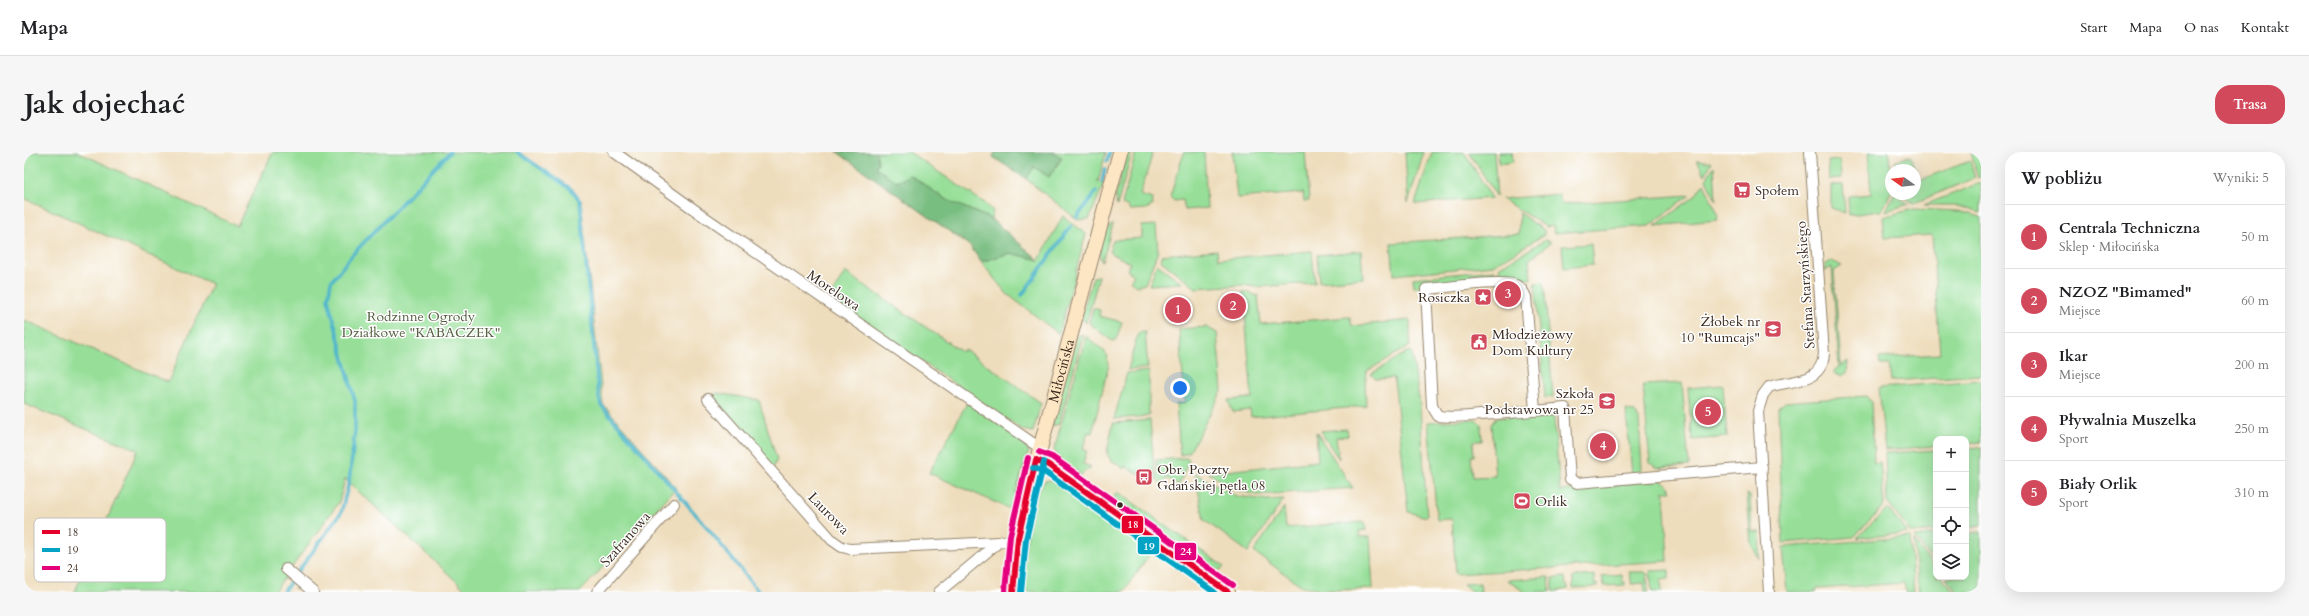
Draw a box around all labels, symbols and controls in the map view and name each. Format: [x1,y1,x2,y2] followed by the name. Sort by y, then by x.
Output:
[20,15,68,41] text: Mapa
[2080,18,2107,37] text: Start
[2129,18,2162,37] text: Mapa
[2184,18,2219,37] text: O nas
[2241,18,2289,37] text: Kontakt
[24,85,185,123] text: Jak dojechać
[2215,85,2285,124] button: Trasa
[1885,164,1921,200] north arrow
[2021,167,2102,190] text: W pobliżu
[2213,169,2269,187] text: Wyniki: 5
[1732,180,1752,200] supermarket icon: Społem
[1755,181,1799,200] place label: Społem
[2059,218,2200,238] text: Centrala Techniczna
[1792,220,1819,349] street label: Stefana Starzyńskiego
[2031,228,2037,246] text: 1
[2241,228,2269,246] text: 50 m
[2059,238,2159,256] text: Sklep · Miłocińska
[803,266,864,315] street label: Morelowa
[1495,279,1521,309] pin: 3
[2059,282,2192,302] text: NZOZ "Bimamed"
[1473,287,1493,307] place icon: Rosiczka
[1418,288,1470,307] place label: Rosiczka
[1220,291,1246,321] pin: 2
[2031,292,2037,310] text: 2
[2241,292,2269,310] text: 60 m
[1165,295,1191,325] pin: 1
[2059,302,2101,320] text: Miejsce
[342,307,500,342] park label: Rodzinne Ogrody Działkowe "KABACZEK"
[1680,312,1761,347] place label: Żłobek nr 10 "Rumcajs"
[1763,319,1783,339] school or university icon: Żłobek nr 10 "Rumcajs"
[1492,325,1574,360] place label: Młodzieżowy Dom Kultury
[1469,332,1489,352] public building icon: Młodzieżowy Dom Kultury
[1044,337,1079,405] street label: Miłocińska
[2059,346,2088,366] text: Ikar
[2031,356,2037,374] text: 3
[2235,356,2269,374] text: 200 m
[2059,366,2101,384] text: Miejsce
[1170,378,1190,398] your location
[1485,384,1594,419] place label: Szkoła Podstawowa nr 25
[1597,391,1617,411] school or university icon: Szkoła Podstawowa nr 25
[1695,397,1721,427] pin: 5
[2059,410,2197,430] text: Pływalnia Muszelka
[2031,420,2037,438] text: 4
[2235,420,2269,438] text: 250 m
[2059,430,2088,448] text: Sport
[1590,431,1616,461] pin: 4
[1933,436,1969,580] map controls
[1933,436,1969,472] button: +
[1157,460,1266,495] place label: Obr. Poczty Gdańskiej pętla 08
[1134,467,1154,487] bus stop icon: Obr. Poczty Gdańskiej pętla 08
[1933,472,1969,508] button: −
[2059,474,2137,494] text: Biały Orlik
[2031,484,2037,502] text: 5
[2235,484,2269,502] text: 310 m
[804,488,854,539] street label: Laurowa
[1512,491,1532,511] sports icon: Orlik
[1535,492,1568,511] place label: Orlik
[2059,494,2088,512] text: Sport
[1115,500,1125,510] unlabelled marker
[596,508,655,571] street label: Szafranowa
[1933,508,1969,544] button: locate
[1121,515,1144,534] line badge: 18
[1127,517,1139,532] text: 18
[34,518,166,582] legend
[67,525,78,540] text: 18
[1137,536,1160,555] line badge: 19
[1143,539,1155,554] text: 19
[1174,542,1197,561] line badge: 24
[67,543,79,558] text: 19
[1180,544,1192,559] text: 24
[1933,544,1969,580] button: layers
[67,561,79,576] text: 24

